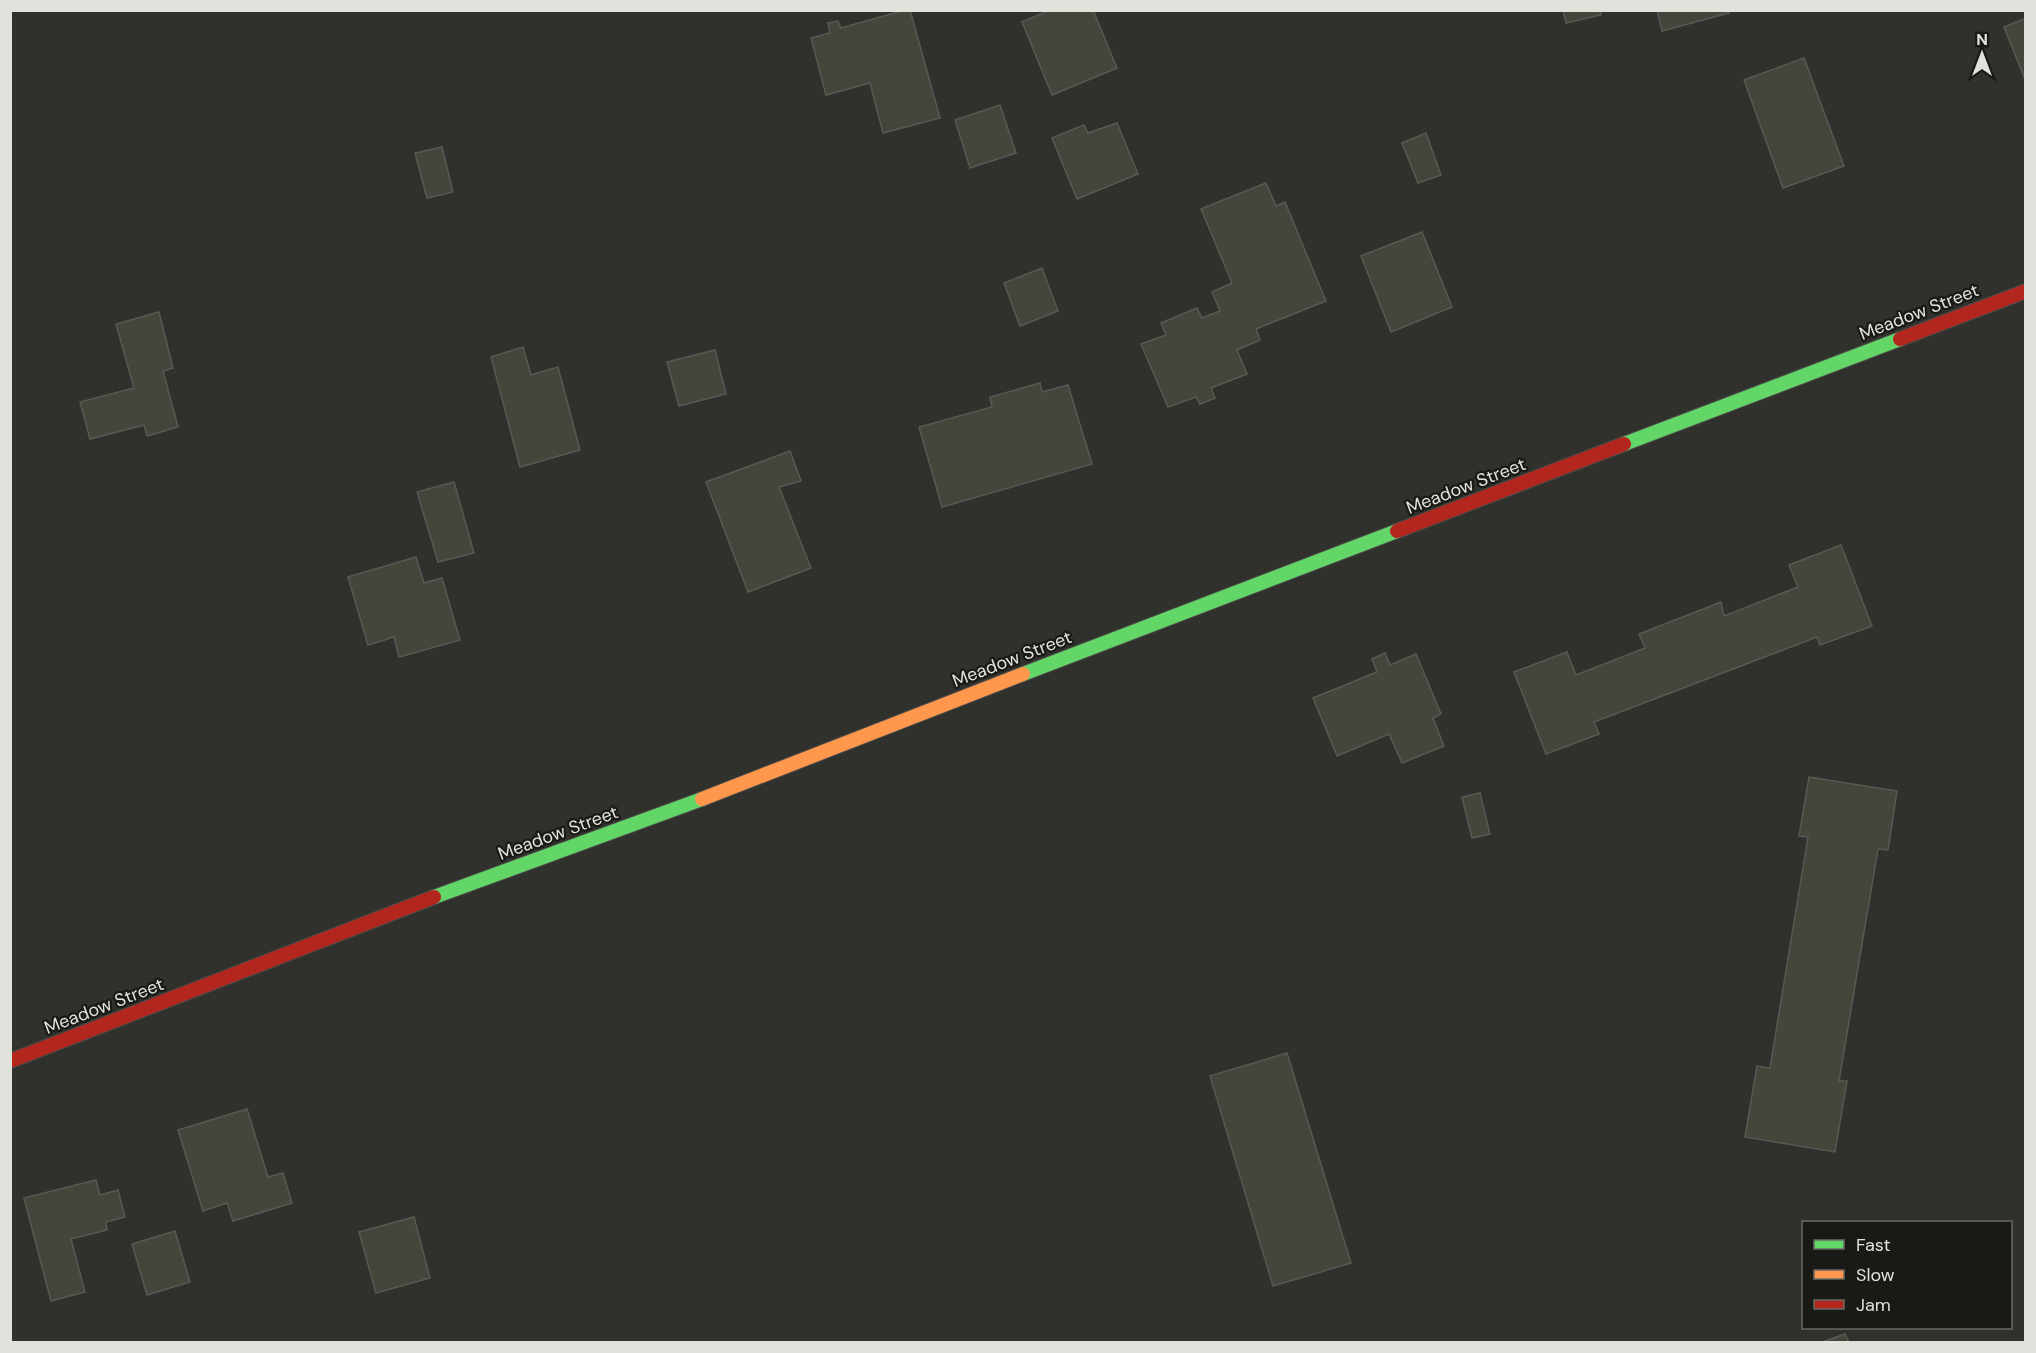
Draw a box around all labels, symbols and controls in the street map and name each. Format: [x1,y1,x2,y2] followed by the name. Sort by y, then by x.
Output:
[1952,24,2012,84] north arrow
[1976,29,1988,50] text: N
[1856,278,1982,346] street label: Meadow Street
[1403,452,1529,520] street label: Meadow Street
[949,625,1075,693] street label: Meadow Street
[495,800,621,866] street label: Meadow Street
[41,972,167,1040] street label: Meadow Street
[1802,1221,2012,1329] legend
[1856,1233,1891,1257] text: Fast
[1856,1263,1895,1287] text: Slow
[1856,1293,1891,1317] text: Jam

